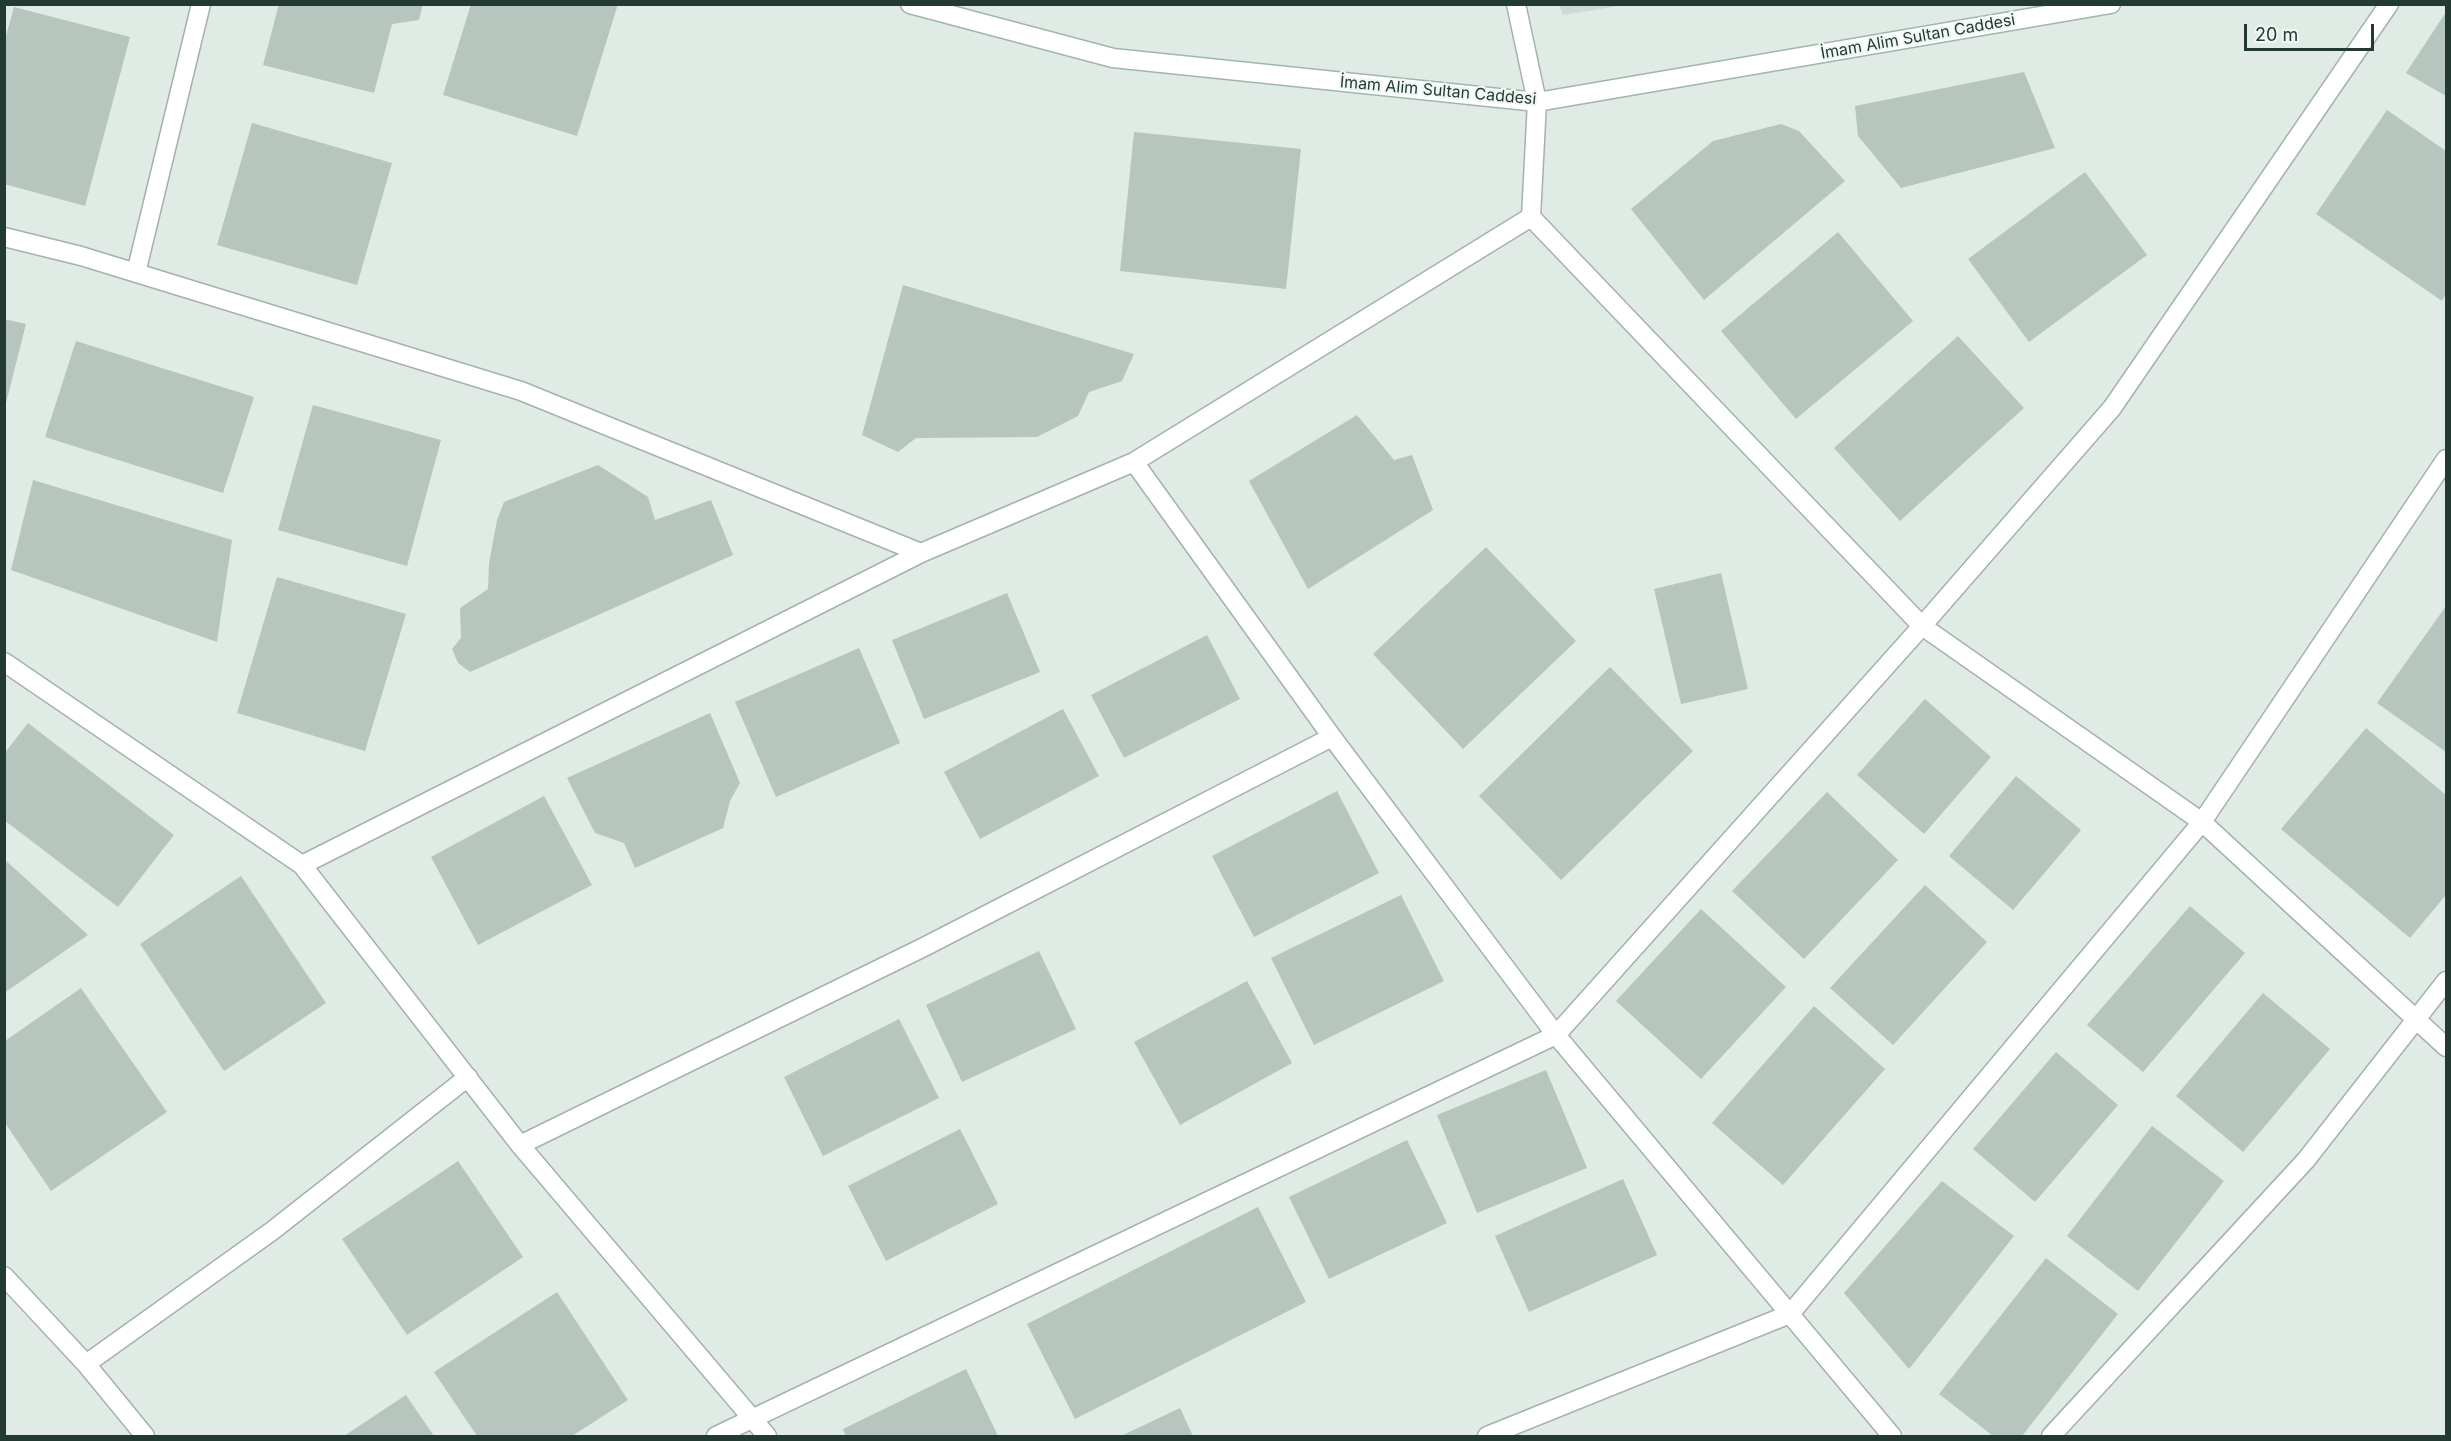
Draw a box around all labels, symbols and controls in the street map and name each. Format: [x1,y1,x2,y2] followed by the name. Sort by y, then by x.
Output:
[1819,10,2017,64] street label: İmam Alim Sultan Caddesi
[2247,12,2378,50] scale bar
[2255,24,2298,45] text: 20 m
[1339,73,1537,109] street label: İmam Alim Sultan Caddesi

